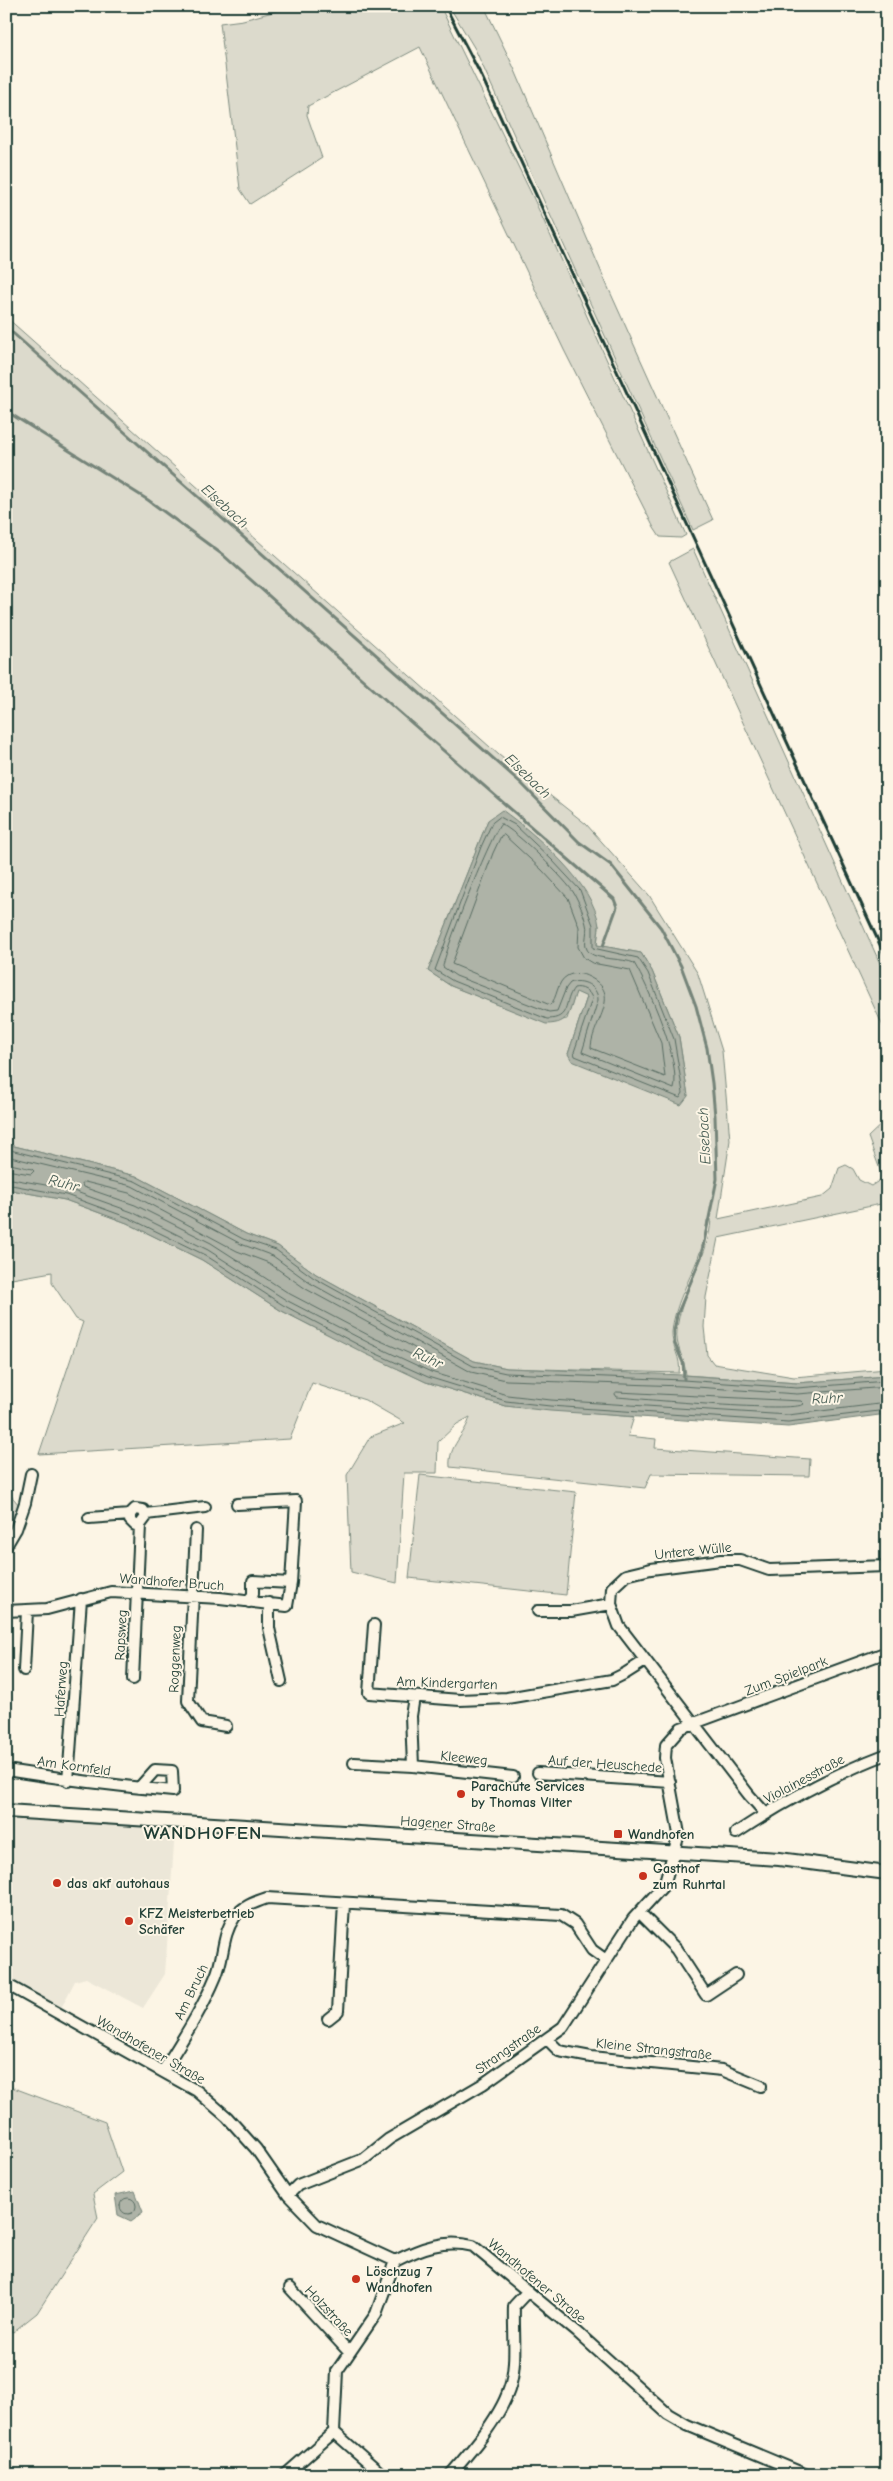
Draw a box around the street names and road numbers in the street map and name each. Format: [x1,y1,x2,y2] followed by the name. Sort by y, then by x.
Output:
[654,1538,732,1564] street label: Untere Wülle
[119,1570,225,1594] street label: Wandhofer Bruch
[111,1609,131,1661] street label: Rapsweg
[165,1625,185,1693] street label: Roggenweg
[742,1652,830,1700] street label: Zum Spielpark
[51,1660,71,1718] street label: Haferweg
[396,1673,498,1693] street label: Am Kindergarten
[439,1747,489,1769] street label: Kleeweg
[761,1751,847,1807] street label: Violainesstraße
[36,1752,112,1780] street label: Am Kornfeld
[547,1752,663,1776] street label: Auf der Heuschede
[400,1812,496,1836] street label: Hagener Straße
[170,1961,212,2023] street label: Am Bruch
[94,2012,208,2088] street label: Wandhofener Straße
[472,2020,544,2078] street label: Strangstraße
[595,2034,713,2064] street label: Kleine Strangstraße
[485,2235,589,2327] street label: Wandhofener Straße
[301,2282,357,2340] street label: Holzstraße

